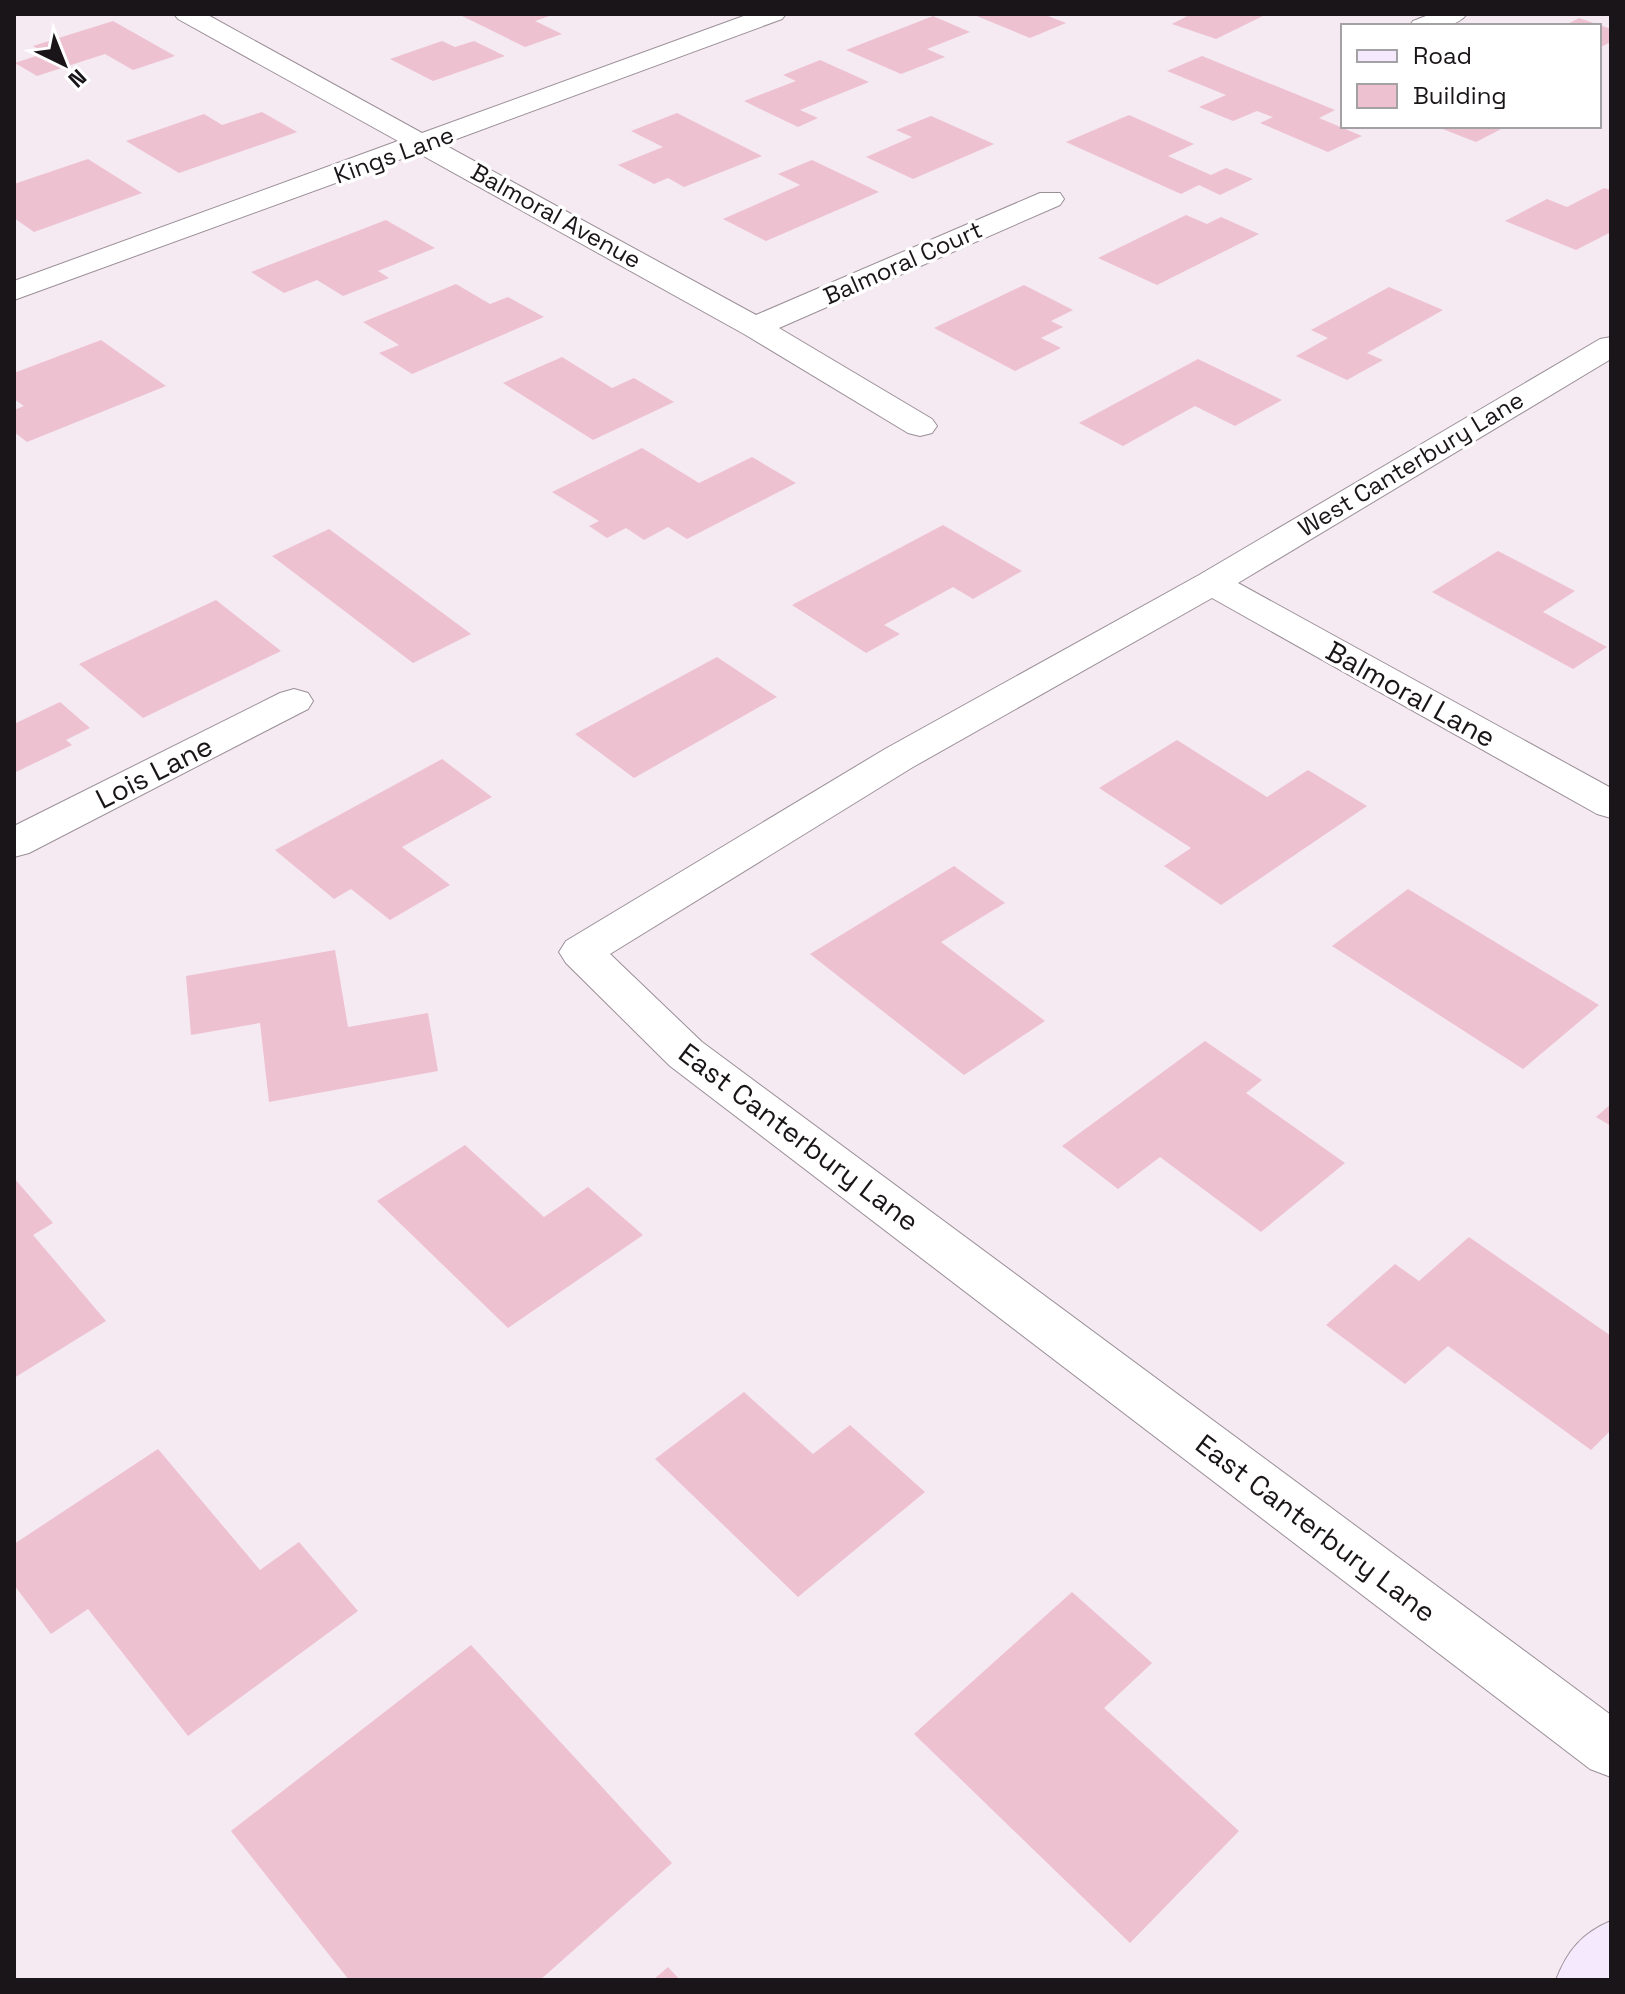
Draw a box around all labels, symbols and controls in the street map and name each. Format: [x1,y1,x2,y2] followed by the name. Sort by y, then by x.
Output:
[24,24,104,104] north arrow
[1341,24,1601,128] legend
[1413,40,1472,71] text: Road
[63,63,93,94] text: N
[1413,80,1507,111] text: Building
[330,119,458,191] street label: Kings Lane
[466,156,647,275] street label: Balmoral Avenue
[819,214,987,311] street label: Balmoral Court
[1292,384,1529,543] street label: West Canterbury Lane
[1320,633,1502,755] street label: Balmoral Lane
[89,727,219,817] street label: Lois Lane
[672,1035,926,1239] street label: East Canterbury Lane
[1189,1426,1443,1630] street label: East Canterbury Lane

